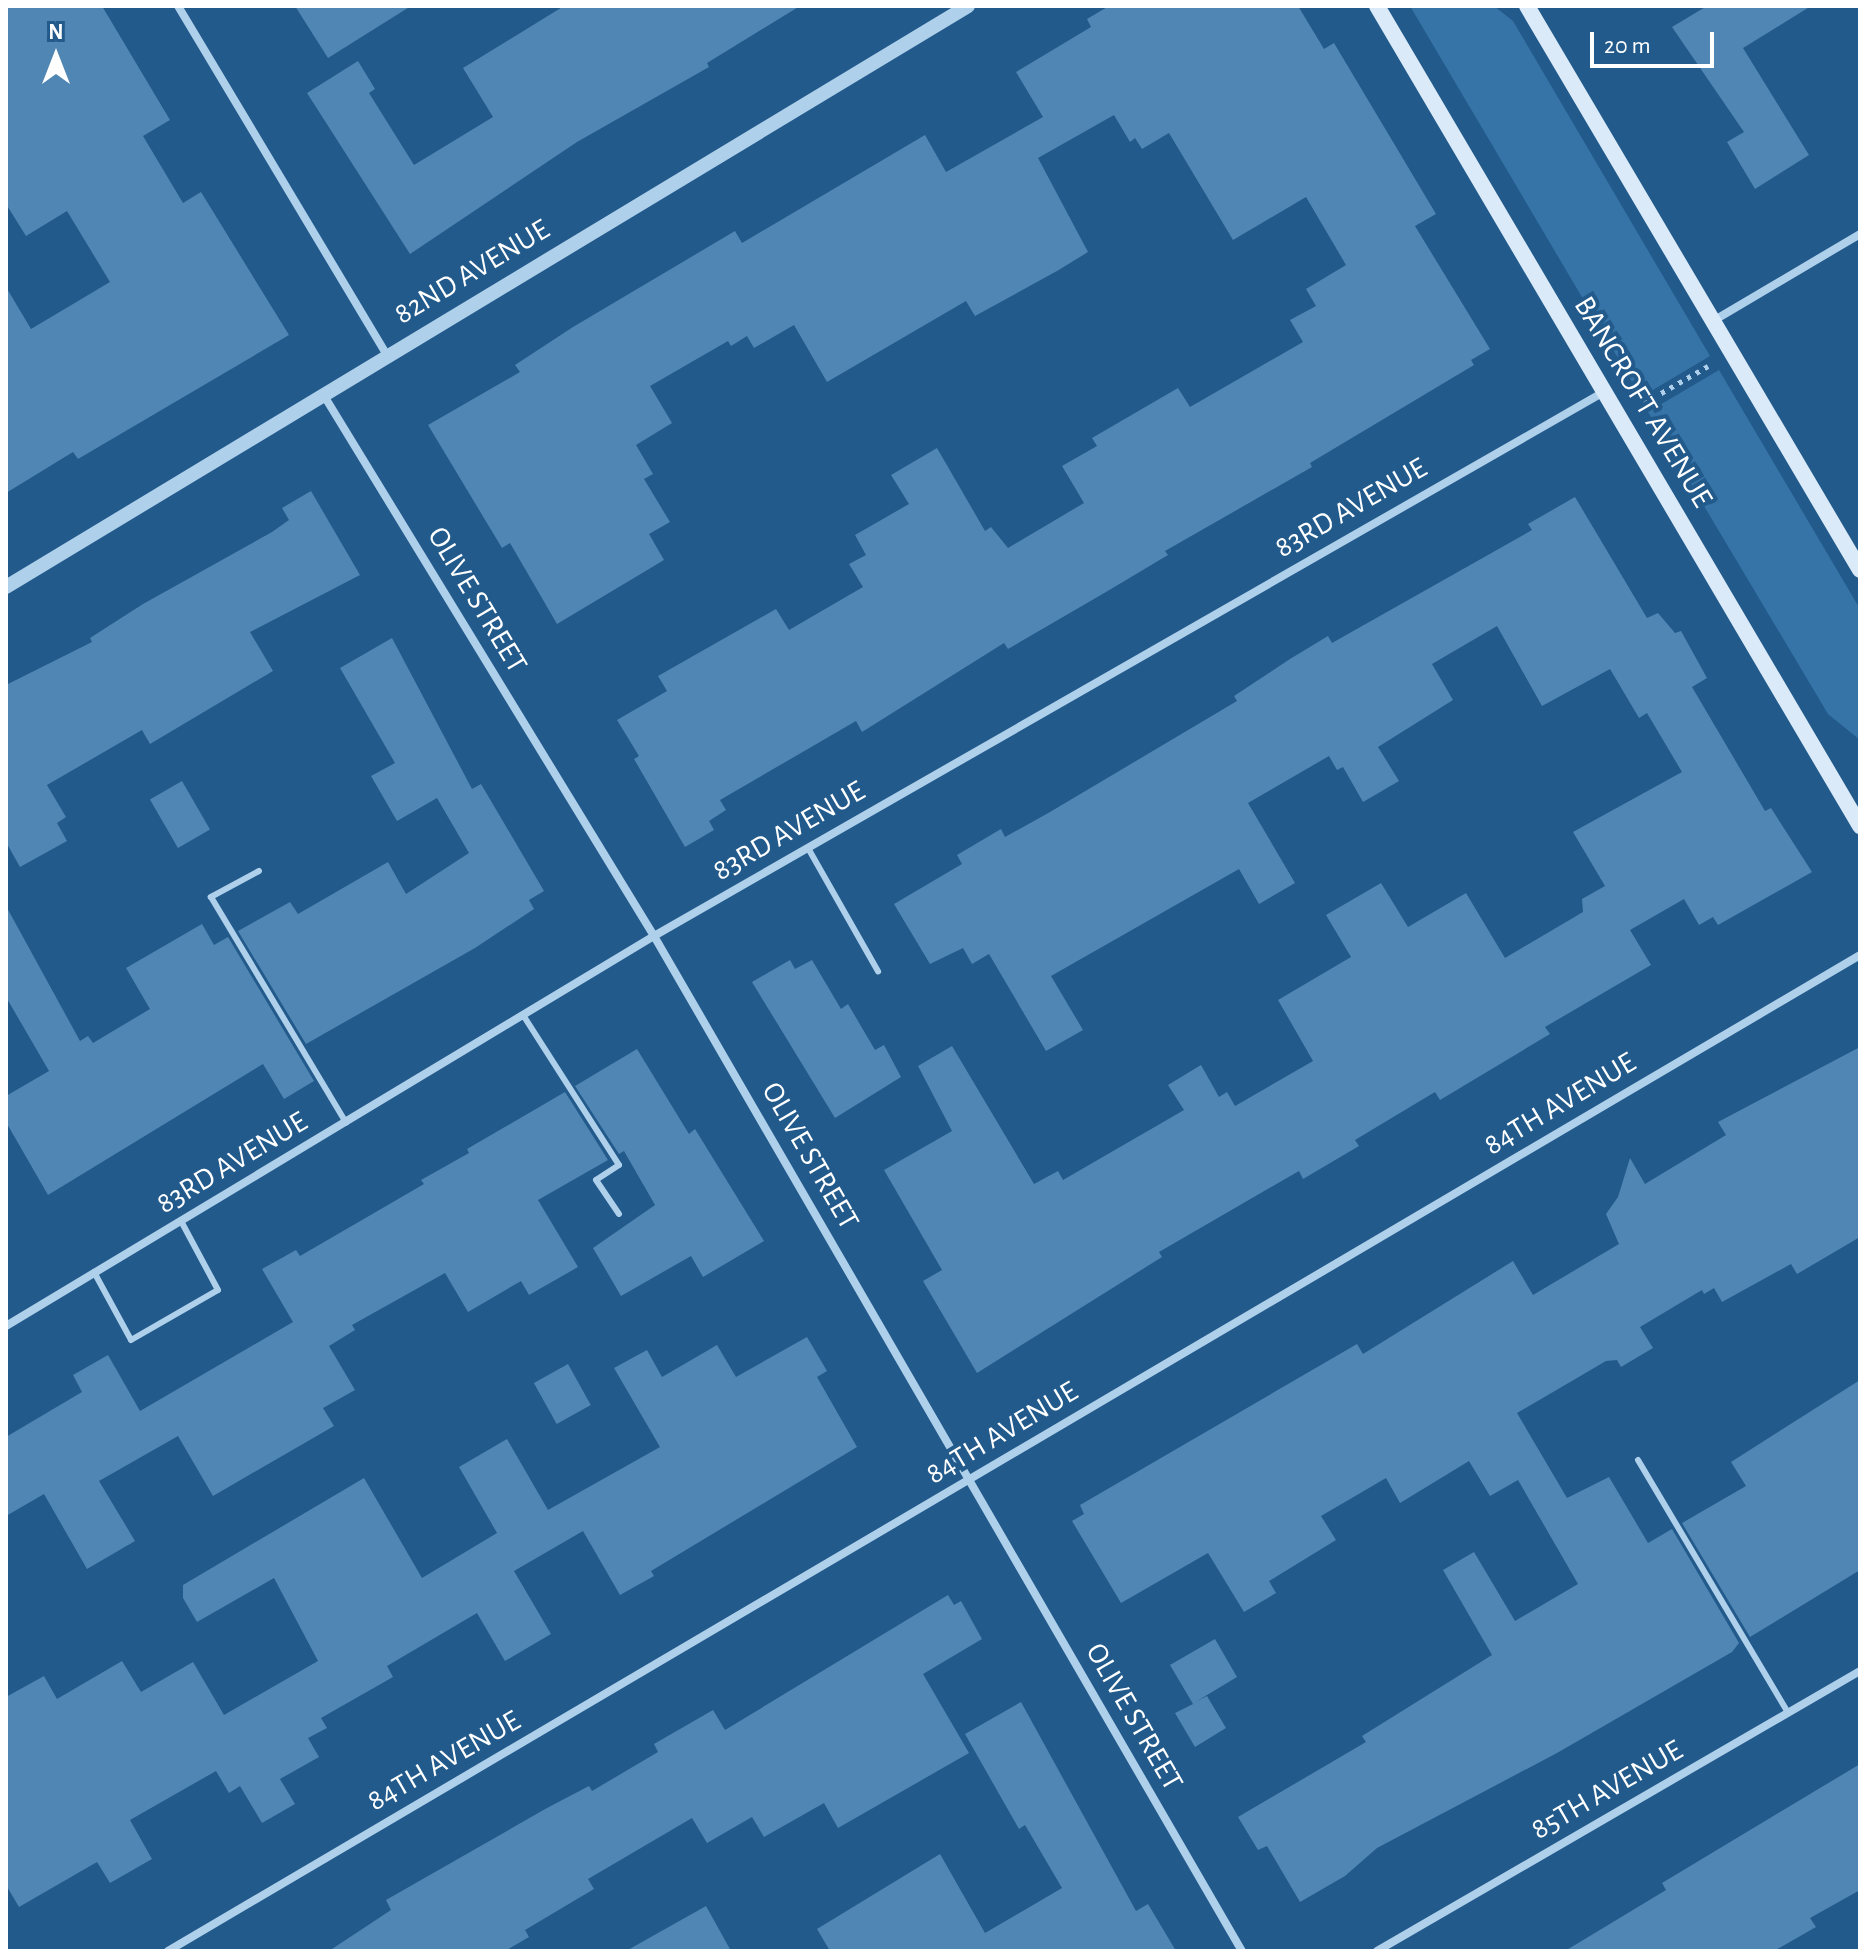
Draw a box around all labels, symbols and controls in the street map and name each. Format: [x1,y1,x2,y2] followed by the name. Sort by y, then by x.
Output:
[16,16,96,96] north arrow
[1594,16,1718,66] scale bar
[48,21,64,43] text: N
[1604,34,1651,58] text: 20 m
[388,212,556,332] street label: 82ND AVENUE
[1566,290,1720,514] street label: BANCROFT AVENUE
[1269,450,1433,566] street label: 83RD AVENUE
[419,520,535,680] street label: OLIVE STREET
[707,773,871,889] street label: 83RD AVENUE
[1478,1045,1642,1163] street label: 84TH AVENUE
[753,1076,867,1236] street label: OLIVE STREET
[150,1104,314,1222] street label: 83RD AVENUE
[920,1374,1084,1492] street label: 84TH AVENUE
[1077,1637,1191,1797] street label: OLIVE STREET
[361,1703,527,1819] street label: 84TH AVENUE
[1525,1732,1689,1848] street label: 85TH AVENUE

